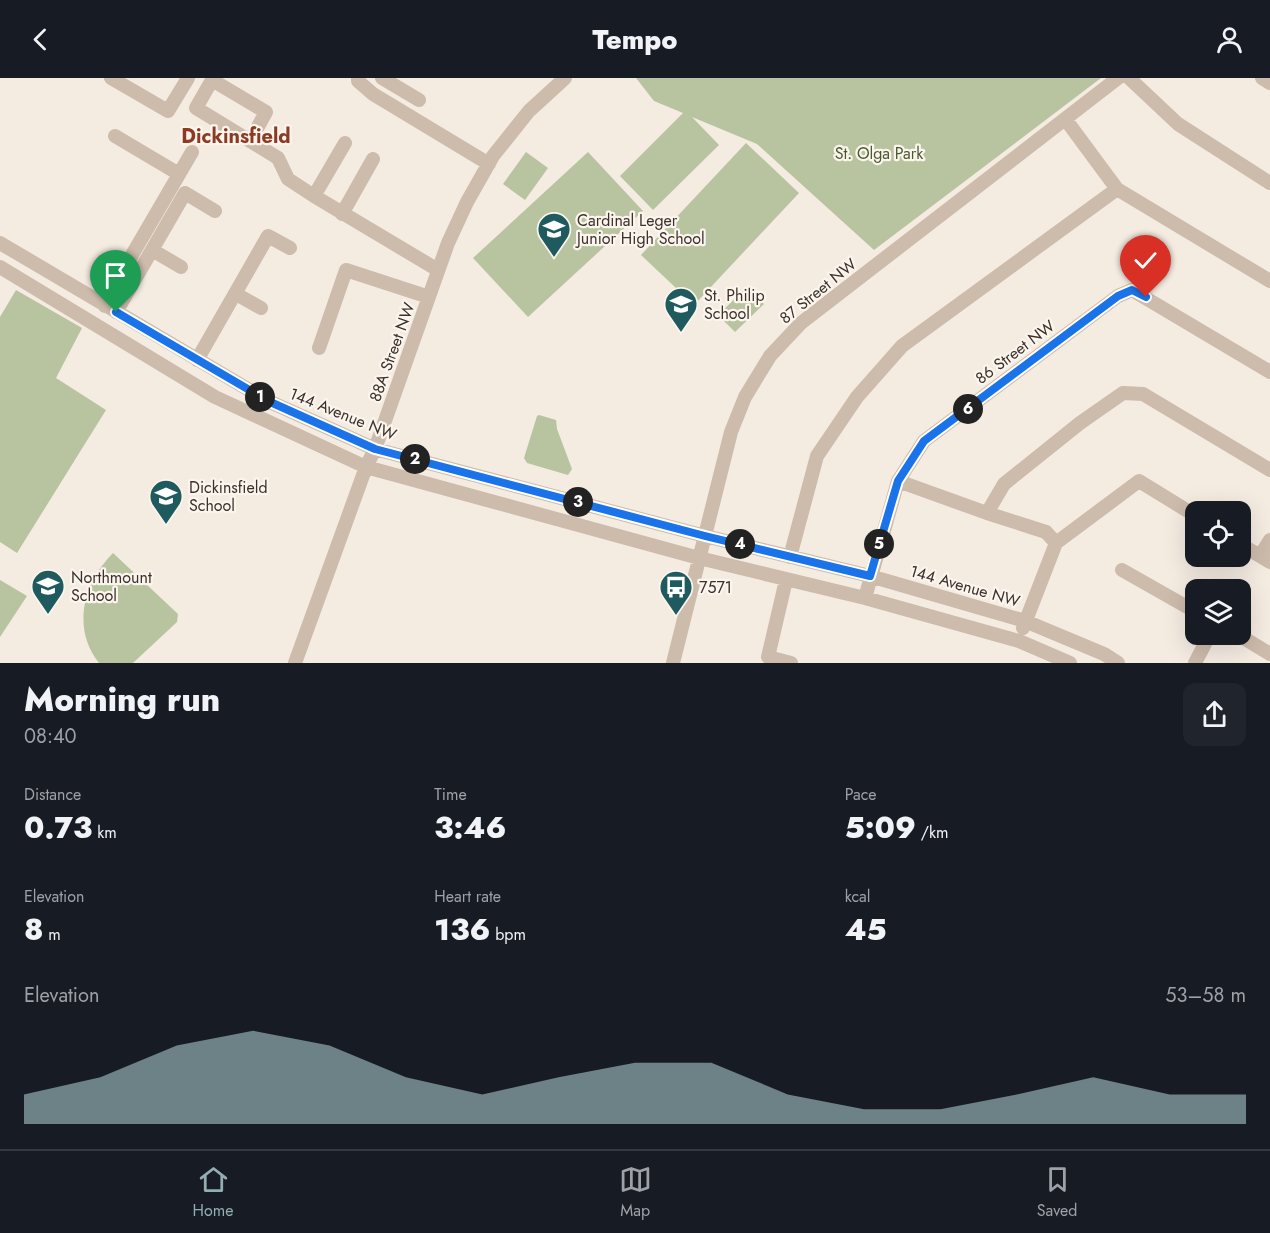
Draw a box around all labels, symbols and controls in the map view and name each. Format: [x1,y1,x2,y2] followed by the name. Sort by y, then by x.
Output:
[593,20,677,59] text: Tempo
[24,23,57,56] icon: back
[1213,23,1246,56] icon: person
[181,122,291,151] district label: Dickinsfield
[835,142,924,165] park label: St. Olga Park
[575,209,705,250] place label: Cardinal Leger Junior High School
[536,211,572,258] school or university icon: Cardinal Leger Junior High School
[1120,235,1171,297] pin
[1129,244,1162,277] icon: check
[90,250,141,312] pin
[775,253,861,329] street label: 87 Street NW
[99,259,132,292] icon: arrive
[704,284,765,325] place label: St. Philip School
[663,286,699,333] school or university icon: St. Philip School
[363,299,421,405] street label: 88A Street NW
[971,314,1060,389] street label: 86 Street NW
[245,382,275,412] pin: 1
[286,382,400,446] street label: 144 Avenue NW
[256,385,264,408] text: 1
[953,394,983,424] pin: 6
[963,397,973,420] text: 6
[400,444,430,474] pin: 2
[410,447,420,470] text: 2
[189,476,268,517] place label: Dickinsfield School
[148,478,184,525] school or university icon: Dickinsfield School
[563,487,593,517] pin: 3
[573,490,583,513] text: 3
[1185,501,1251,645] map controls
[1185,501,1251,567] button: locate
[725,529,755,559] pin: 4
[864,529,894,559] pin: 5
[734,532,746,555] text: 4
[874,532,884,555] text: 5
[907,559,1023,613] street label: 144 Avenue NW
[71,566,152,607] place label: Northmount School
[30,568,66,615] school or university icon: Northmount School
[658,569,694,616] bus stop icon: 7571
[699,576,732,599] place label: 7571
[1185,579,1251,645] button: layers
[24,676,220,723] text: Morning run
[1183,683,1246,746] button: share
[24,722,77,751] text: 08:40
[24,783,81,806] text: Distance
[434,783,467,806] text: Time
[845,783,877,806] text: Pace
[24,806,92,849] text: 0.73
[434,806,506,849] text: 3:46
[845,806,916,849] text: 5:09
[92,821,117,844] text: km
[916,821,949,844] text: /km
[24,885,84,908] text: Elevation
[434,885,501,908] text: Heart rate
[845,885,870,908] text: kcal
[24,908,44,951] text: 8
[434,908,490,951] text: 136
[845,908,887,951] text: 45
[44,923,61,946] text: m
[490,923,526,946] text: bpm
[24,981,99,1010] text: Elevation
[1165,981,1246,1010] text: 53–58 m
[193,1163,233,1222] tab: Home
[619,1163,652,1222] tab: Map
[1037,1163,1077,1222] tab: Saved

